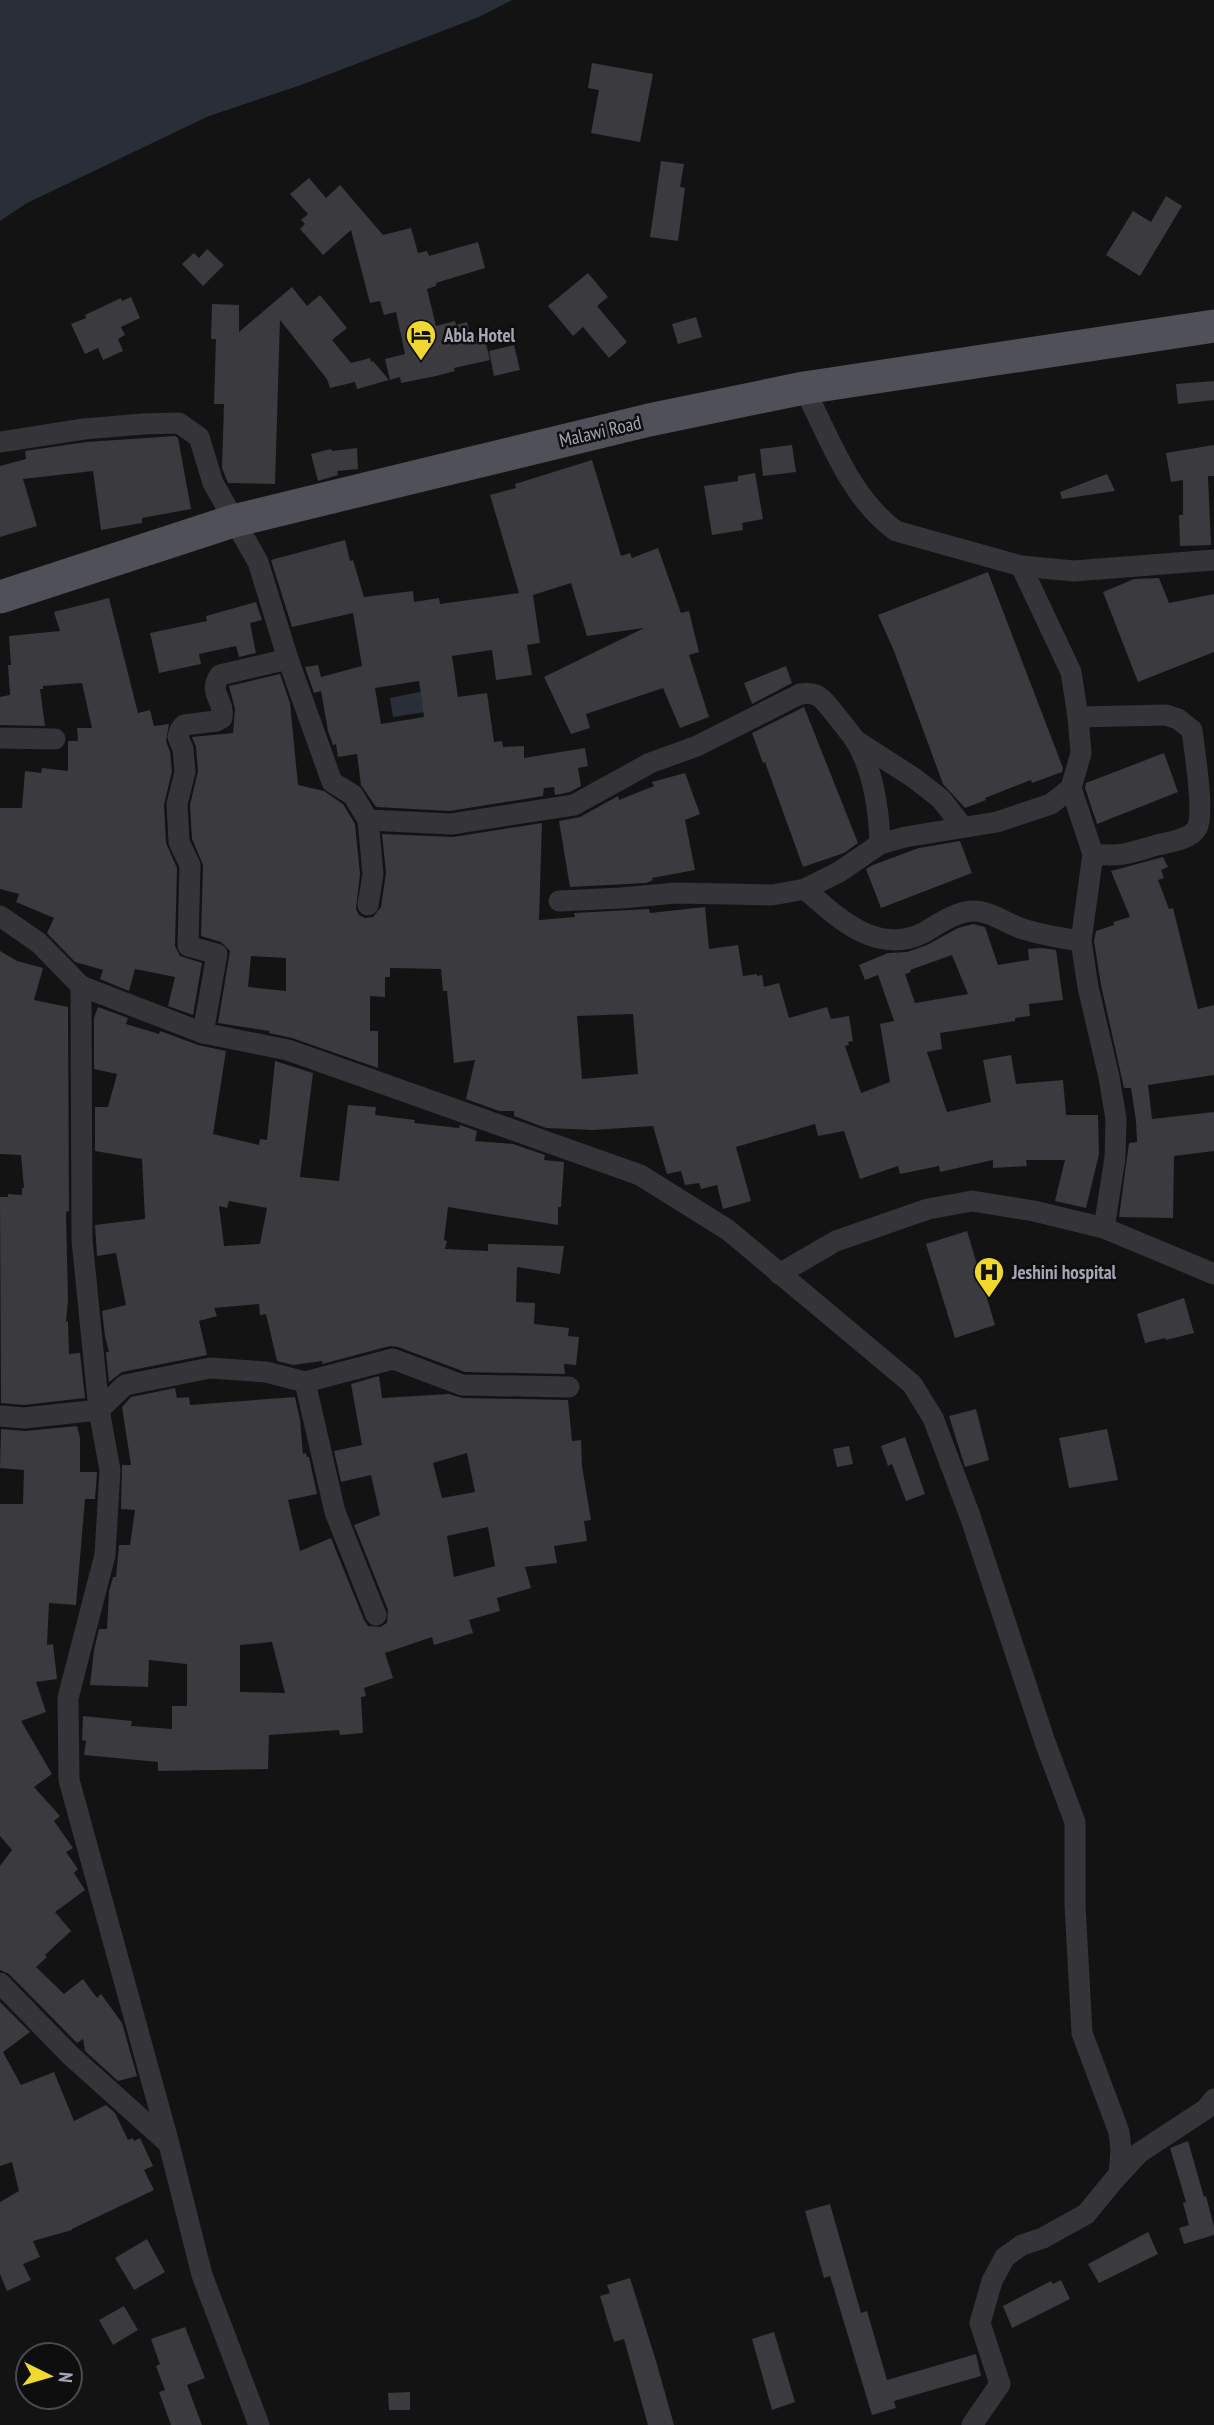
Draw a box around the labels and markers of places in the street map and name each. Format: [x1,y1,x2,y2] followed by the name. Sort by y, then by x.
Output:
[404,318,438,362] hotel icon: Abla Hotel
[443,323,516,347] place label: Abla Hotel
[972,1255,1006,1299] hospital icon: Jeshini hospital
[1011,1260,1117,1284] place label: Jeshini hospital

